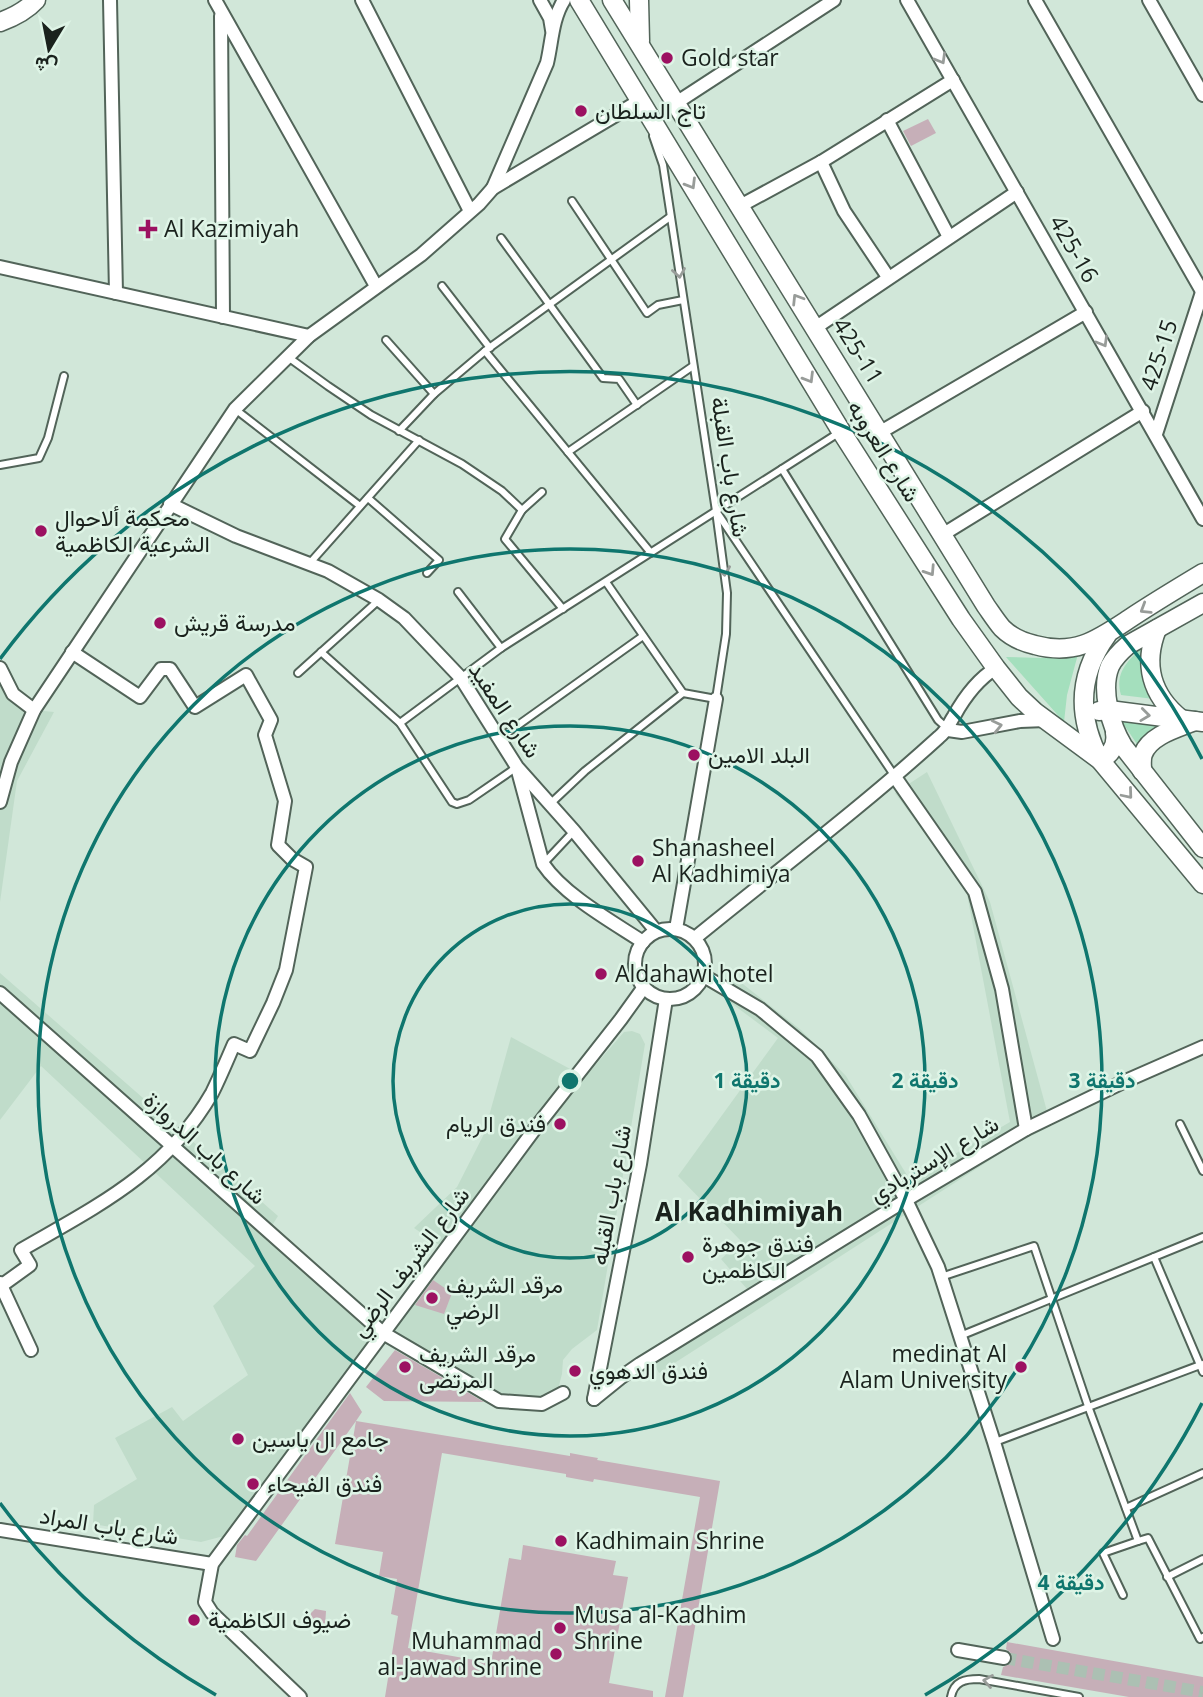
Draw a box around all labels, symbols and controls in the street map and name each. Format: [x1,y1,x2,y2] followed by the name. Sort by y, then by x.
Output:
[14,14,84,84] north arrow
[681,41,779,73] place label: Gold star
[659,50,675,66] marker: Gold star
[32,51,60,81] text: ش
[933,52,946,65] one-way arrow
[595,94,706,127] place label: تاج السلطان
[573,103,589,119] marker: تاج السلطان
[683,176,696,189] one-way arrow
[1043,209,1107,288] street label: 425-16
[164,212,299,244] place label: Al Kazimiyah
[138,219,158,239] marker: Al Kazimiyah
[671,267,686,279] one-way arrow
[792,294,805,307] one-way arrow
[826,311,892,390] street label: 425-11
[1132,315,1185,394] street label: 425-15
[1095,334,1108,347] one-way arrow
[801,371,814,384] one-way arrow
[840,393,929,508] street label: شارع العروبه
[703,394,758,540] street label: شارع باب القبلة
[55,501,210,559] place label: محكمة ألاحوال الشرعية الكاظمية
[33,523,49,539] marker: محكمة ألاحوال الشرعية الكاظمية
[922,563,935,576] one-way arrow
[716,565,731,577] one-way arrow
[1139,601,1152,614] one-way arrow
[174,606,296,638] place label: مدرسة قريش
[152,615,168,631] marker: مدرسة قريش
[461,655,550,764] street label: شارع المفيد
[1139,707,1151,722] one-way arrow
[991,720,1003,735] one-way arrow
[708,738,810,770] place label: البلد الامين
[686,747,702,763] marker: البلد الامين
[1120,786,1132,799] one-way arrow
[652,831,791,889] place label: Shanasheel Al Kadhimiya
[630,853,646,869] marker: Shanasheel Al Kadhimiya
[615,957,774,989] place label: Aldahawi hotel
[593,966,609,982] marker: Aldahawi hotel
[714,1066,781,1094] text: 1 دقيقة
[892,1066,959,1094] text: 2 دقيقة
[1069,1066,1136,1094] text: 3 دقيقة
[558,1069,582,1093] centre of rings
[137,1083,274,1212] street label: شارع باب الدروازة
[446,1107,546,1139] place label: فندق الريام
[863,1107,1006,1213] street label: شارع الإستربادي
[552,1116,568,1132] marker: فندق الريام
[582,1122,639,1268] street label: شارع باب القبله
[342,1180,479,1345] street label: شارع الشريف الرضي
[655,1193,843,1229] district label: Al Kadhimiyah
[702,1227,814,1285] place label: فندق جوهرة الكاظمين
[680,1249,696,1265] marker: فندق جوهرة الكاظمين
[446,1268,563,1330] place label: مرقد الشريف الرضي
[424,1290,440,1306] marker: مرقد الشريف الرضي
[419,1337,536,1395] place label: مرقد الشريف المرتضى
[840,1337,1007,1395] place label: medinat Al Alam University
[589,1354,708,1390] place label: فندق الدهوي
[397,1359,413,1375] marker: مرقد الشريف المرتضى
[1013,1359,1029,1375] marker: medinat Al Alam University
[567,1363,583,1379] marker: فندق الدهوي
[252,1422,389,1455] place label: جامع ال ياسين
[230,1431,246,1447] marker: جامع ال ياسين
[267,1467,382,1499] place label: فندق الفيحاء
[245,1476,261,1492] marker: فندق الفيحاء
[37,1498,181,1553] street label: شارع باب المراد
[575,1524,765,1556] place label: Kadhimain Shrine
[553,1533,569,1549] marker: Kadhimain Shrine
[1038,1568,1105,1596] text: 4 دقيقة
[574,1598,747,1656] place label: Musa al-Kadhim Shrine
[208,1603,351,1635] place label: ضيوف الكاظمية
[186,1612,202,1628] marker: ضيوف الكاظمية
[552,1620,568,1636] marker: Musa al-Kadhim Shrine
[377,1624,542,1682] place label: Muhammad al-Jawad Shrine
[548,1646,564,1662] marker: Muhammad al-Jawad Shrine
[982,1674,994,1689] one-way arrow

